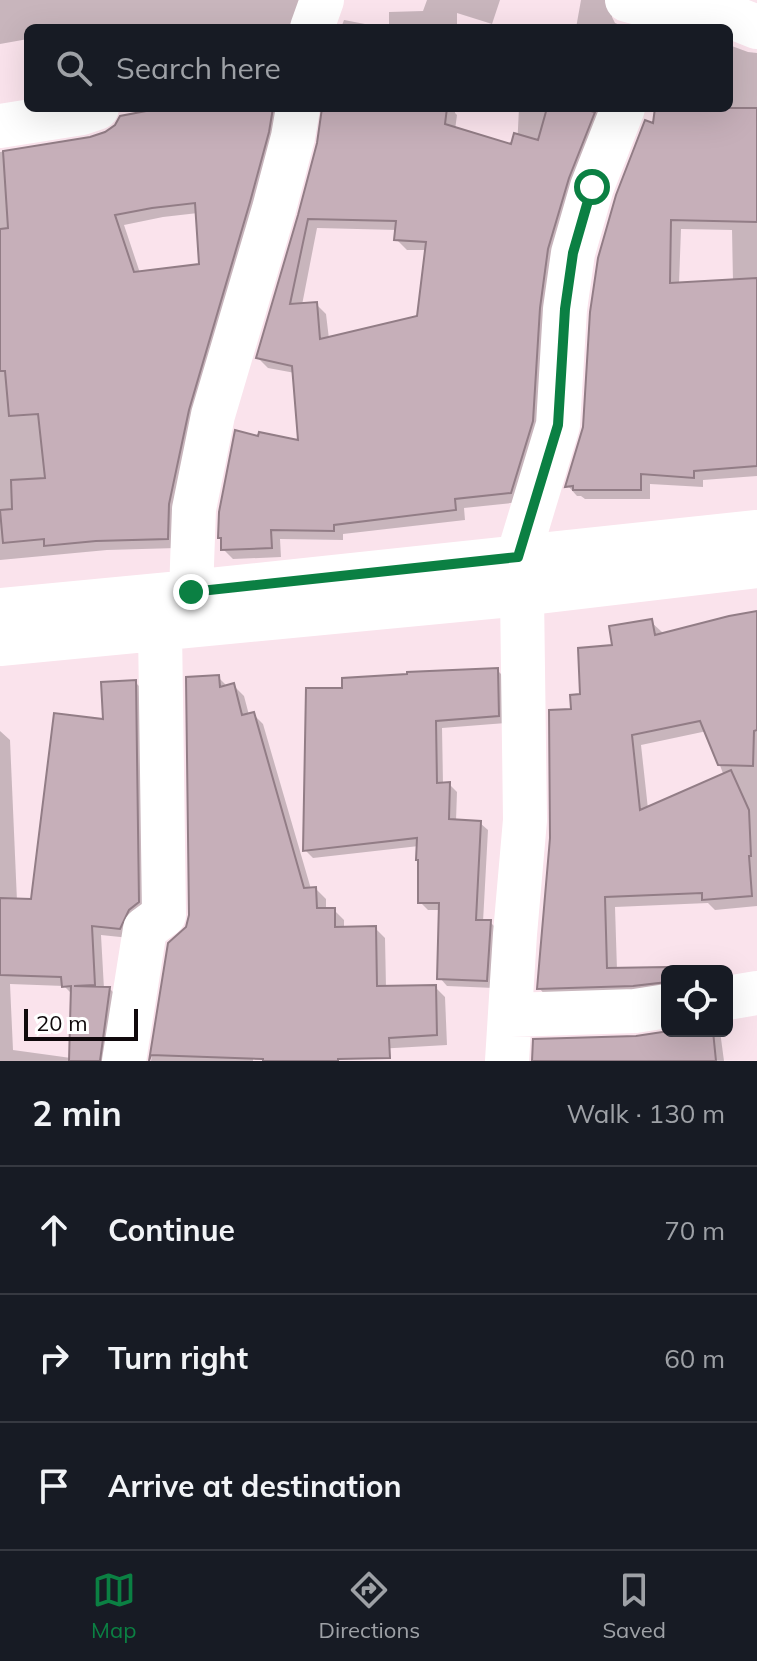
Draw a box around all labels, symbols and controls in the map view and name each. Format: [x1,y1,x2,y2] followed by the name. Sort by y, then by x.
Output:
[24,24,733,112] search box
[52,46,96,90] icon: search
[116,49,281,87] text: Search here
[574,169,610,205] route start
[173,574,209,610] route end
[661,965,733,1037] map controls
[661,965,733,1037] button: locate
[24,1005,138,1041] scale bar
[36,1009,87,1037] text: 20 m
[32,1092,122,1135] text: 2 min
[566,1097,725,1130] text: Walk · 130 m
[32,1208,76,1252] icon: ahead
[108,1211,235,1249] text: Continue
[664,1214,725,1247] text: 70 m
[32,1336,76,1380] icon: right
[108,1339,248,1377] text: Turn right
[664,1342,725,1375] text: 60 m
[32,1464,76,1508] icon: arrive
[108,1467,402,1505] text: Arrive at destination
[91,1568,136,1644] tab: Map
[319,1568,420,1644] tab: Directions
[602,1568,666,1644] tab: Saved

